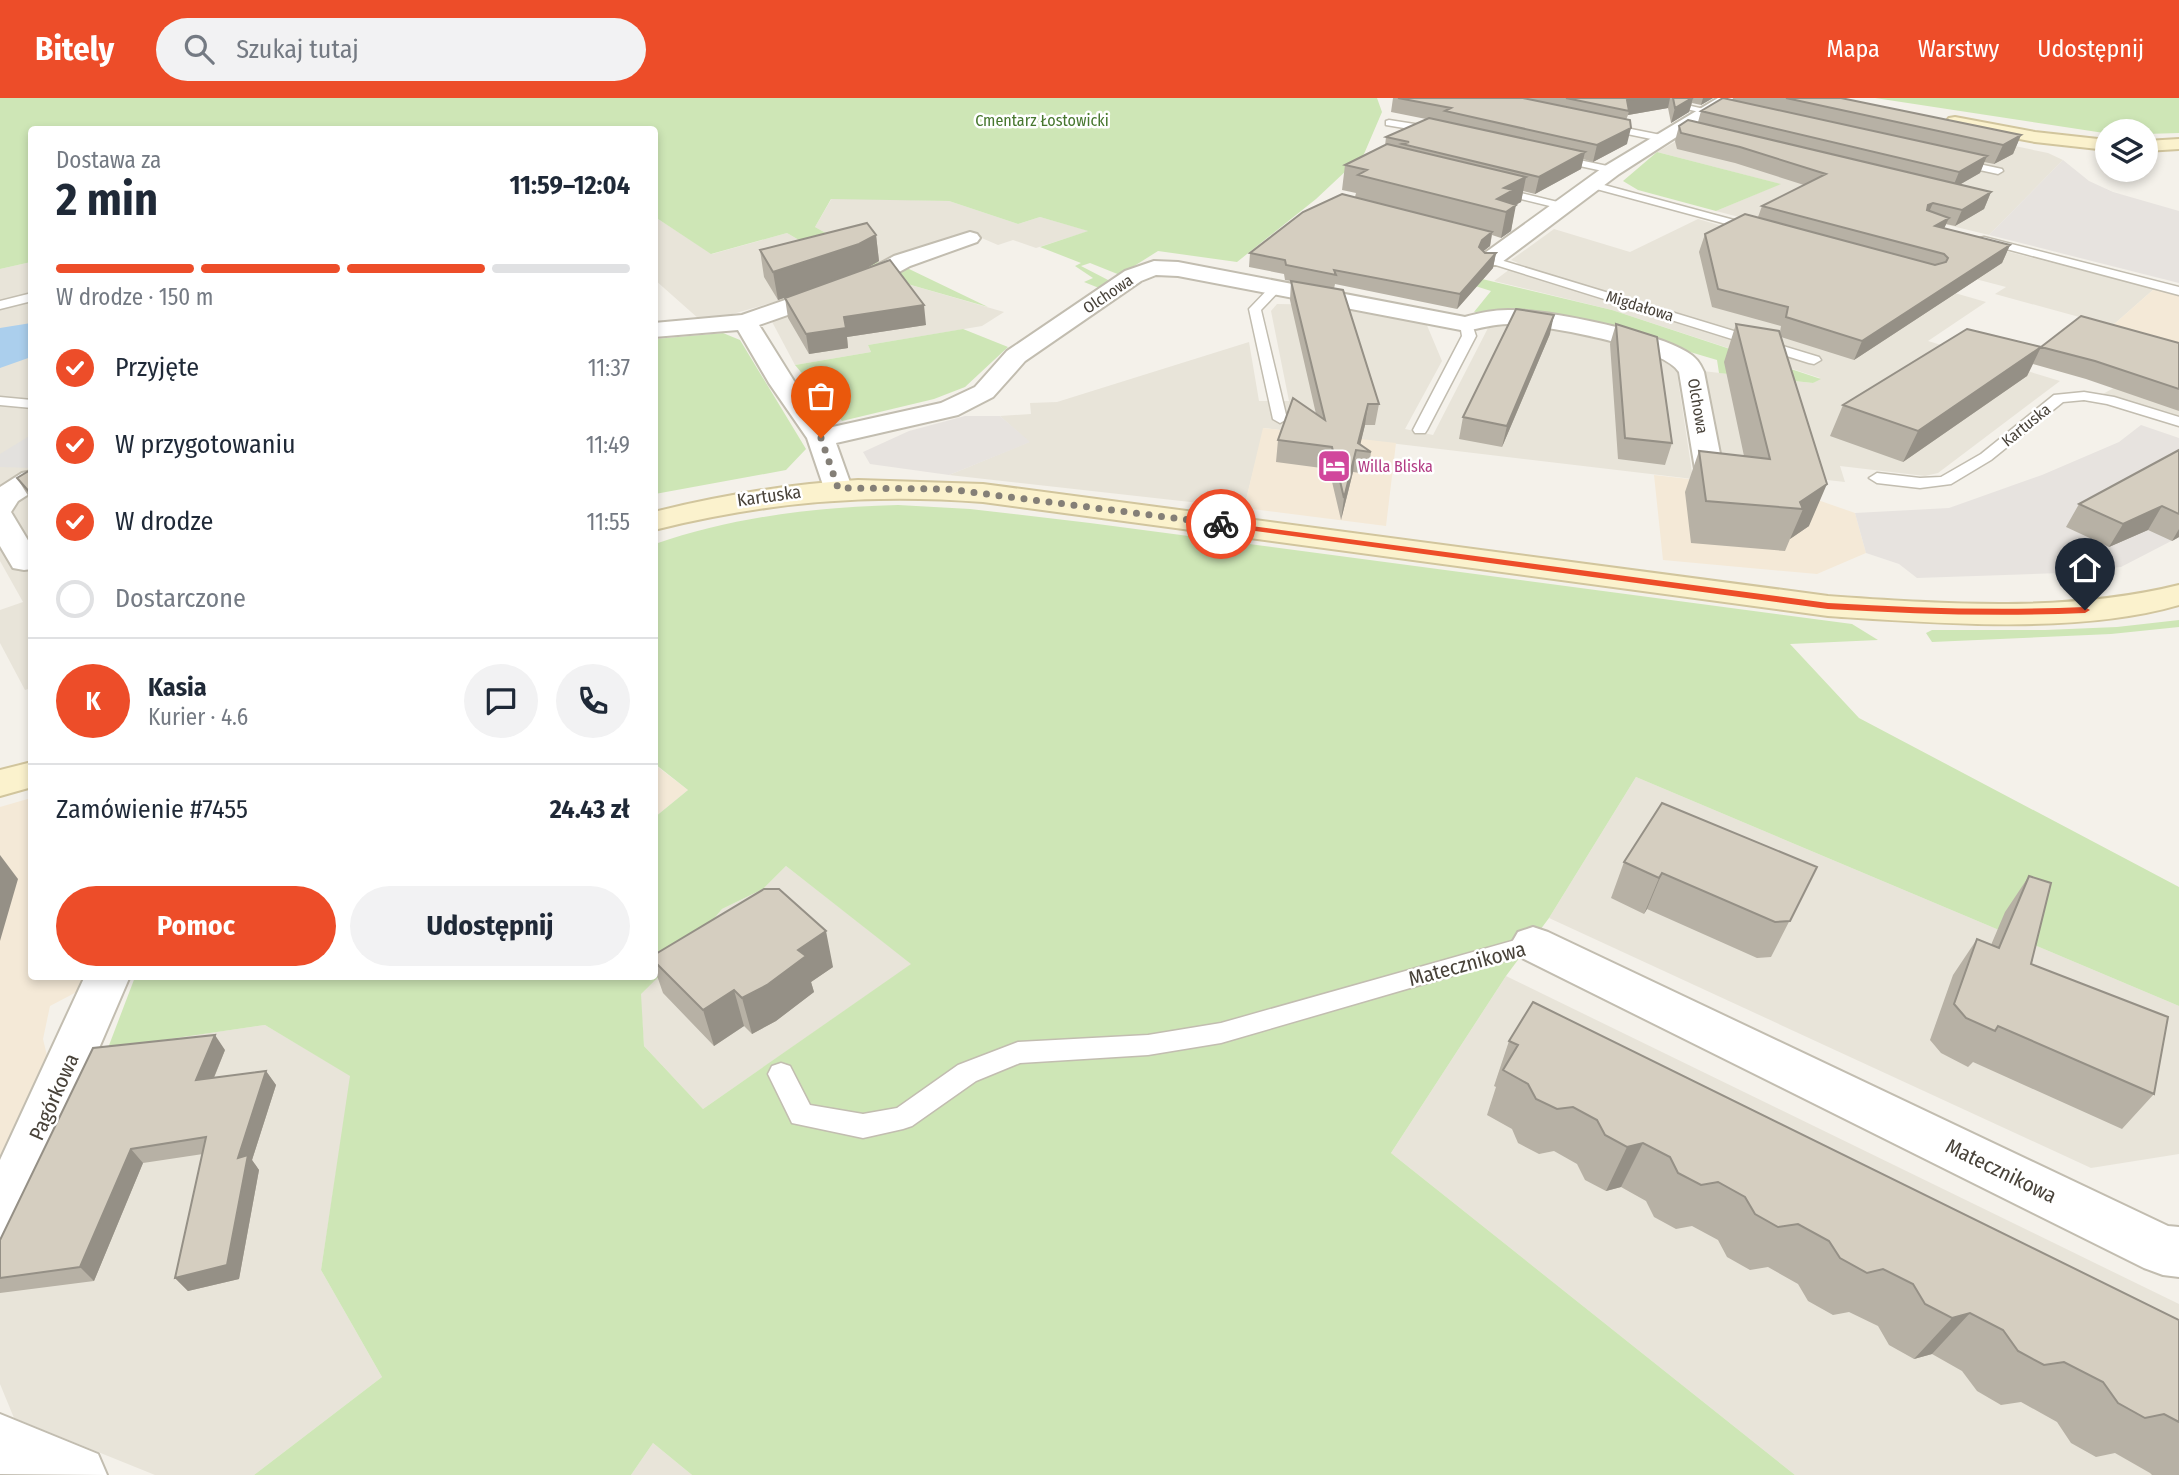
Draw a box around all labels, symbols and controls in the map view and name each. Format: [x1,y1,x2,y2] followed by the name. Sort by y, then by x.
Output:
[156,18,646,81] search box
[35,29,114,69] text: Bitely
[180,30,218,68] icon: search
[236,34,359,65] text: Szukaj tutaj
[1827,35,1880,63] text: Mapa
[1918,35,1999,63] text: Warstwy
[2037,35,2144,63] text: Udostępnij
[975,111,1109,130] park label: Cmentarz Łostowicki
[2095,119,2158,182] map controls
[2095,119,2158,182] button: layers
[56,146,161,174] text: Dostawa za
[509,170,630,201] text: 11:59–12:04
[56,172,158,227] text: 2 min
[1079,270,1137,318] street label: Olchowa
[56,283,213,311] text: W drodze · 150 m
[1604,287,1676,325] street label: Migdałowa
[56,349,94,387] icon: check
[115,352,199,383] text: Przyjęte
[588,354,630,382] text: 11:37
[791,366,851,438] pin
[802,377,840,415] icon: bag
[1684,377,1712,435] street label: Olchowa
[1998,399,2054,450] street label: Kartuska
[56,426,94,464] icon: check
[115,429,296,460] text: W przygotowaniu
[586,431,630,459] text: 11:49
[1315,447,1353,485] hotel icon: Willa Bliska
[1358,457,1433,476] place label: Willa Bliska
[736,481,803,511] street label: Kartuska
[1186,489,1256,559] courier
[56,503,94,541] icon: check
[1202,505,1240,543] icon: bike
[115,506,213,537] text: W drodze
[586,508,630,536] text: 11:55
[2055,538,2115,610] pin
[2066,549,2104,587] icon: home
[115,583,246,614] text: Dostarczone
[464,664,538,738] button: chat
[556,664,630,738] button: phone
[148,672,207,703] text: Kasia
[85,686,101,717] text: K
[148,703,248,731] text: Kurier · 4.6
[56,794,248,825] text: Zamówienie #7455
[550,794,630,825] text: 24.43 zł
[56,886,336,966] button: Pomoc
[350,886,630,966] button: Udostępnij
[1406,936,1528,992] street label: Matecznikowa
[23,1050,85,1144] street label: Pagórkowa
[1941,1133,2061,1209] street label: Matecznikowa

